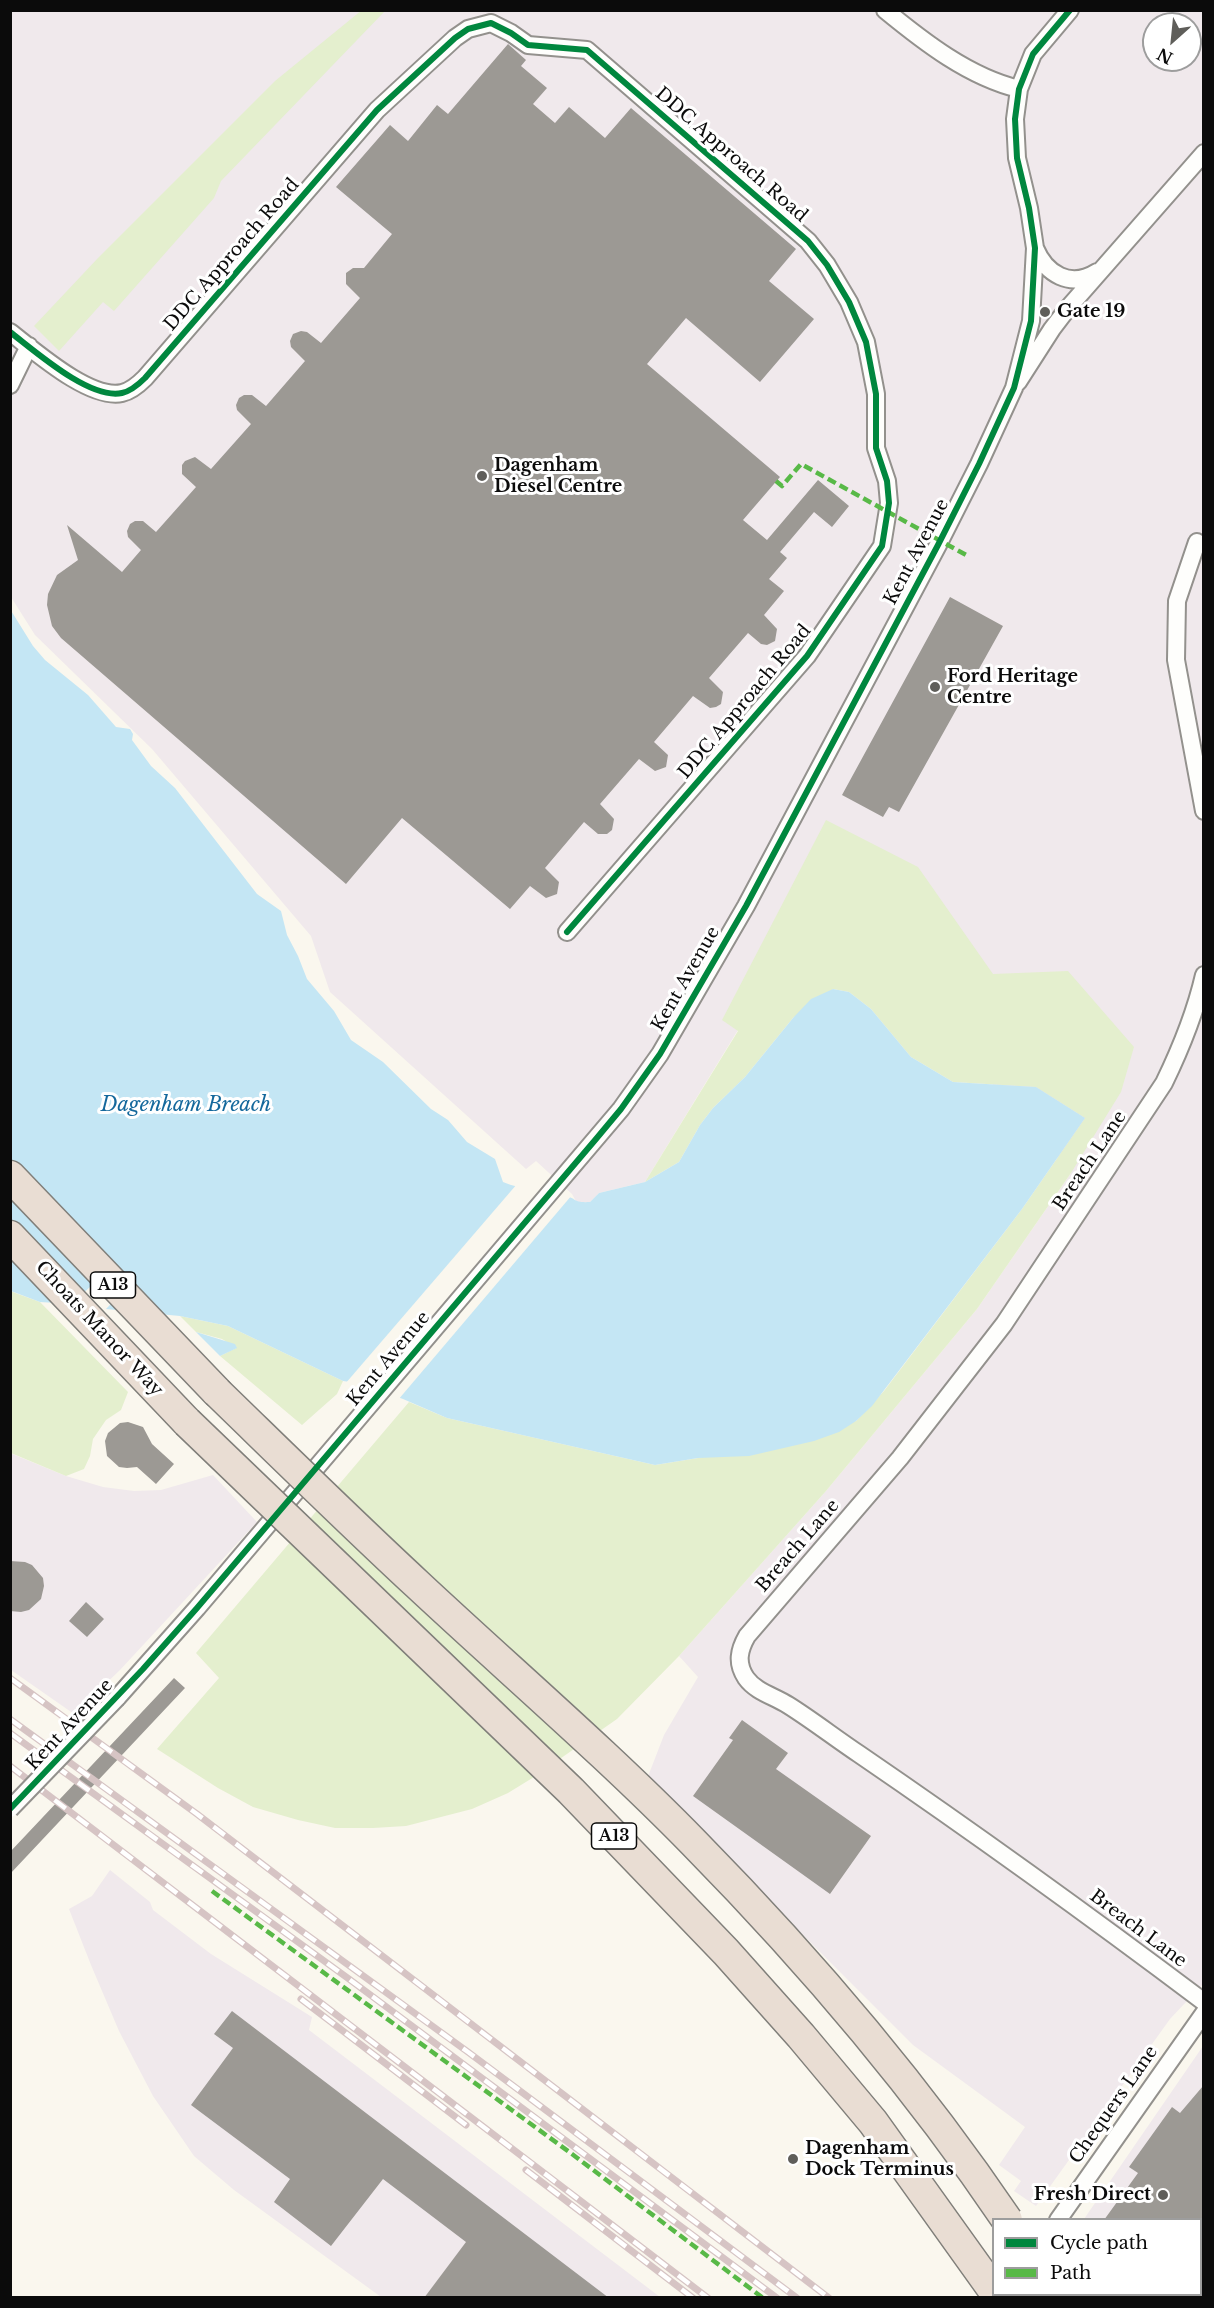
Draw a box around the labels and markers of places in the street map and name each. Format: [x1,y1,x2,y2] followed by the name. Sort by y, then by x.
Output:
[1057,301,1125,323] place label: Gate 19
[1038,305,1052,319] marker: Gate 19
[494,455,622,498] place label: Dagenham Diesel Centre
[475,469,489,483] marker: Dagenham Diesel Centre
[947,666,1078,708] place label: Ford Heritage Centre
[928,680,942,694] marker: Ford Heritage Centre
[805,2138,954,2180] place label: Dagenham Dock Terminus
[786,2152,800,2166] marker: Dagenham Dock Terminus
[1034,2184,1151,2206] place label: Fresh Direct
[1156,2188,1170,2202] marker: Fresh Direct

